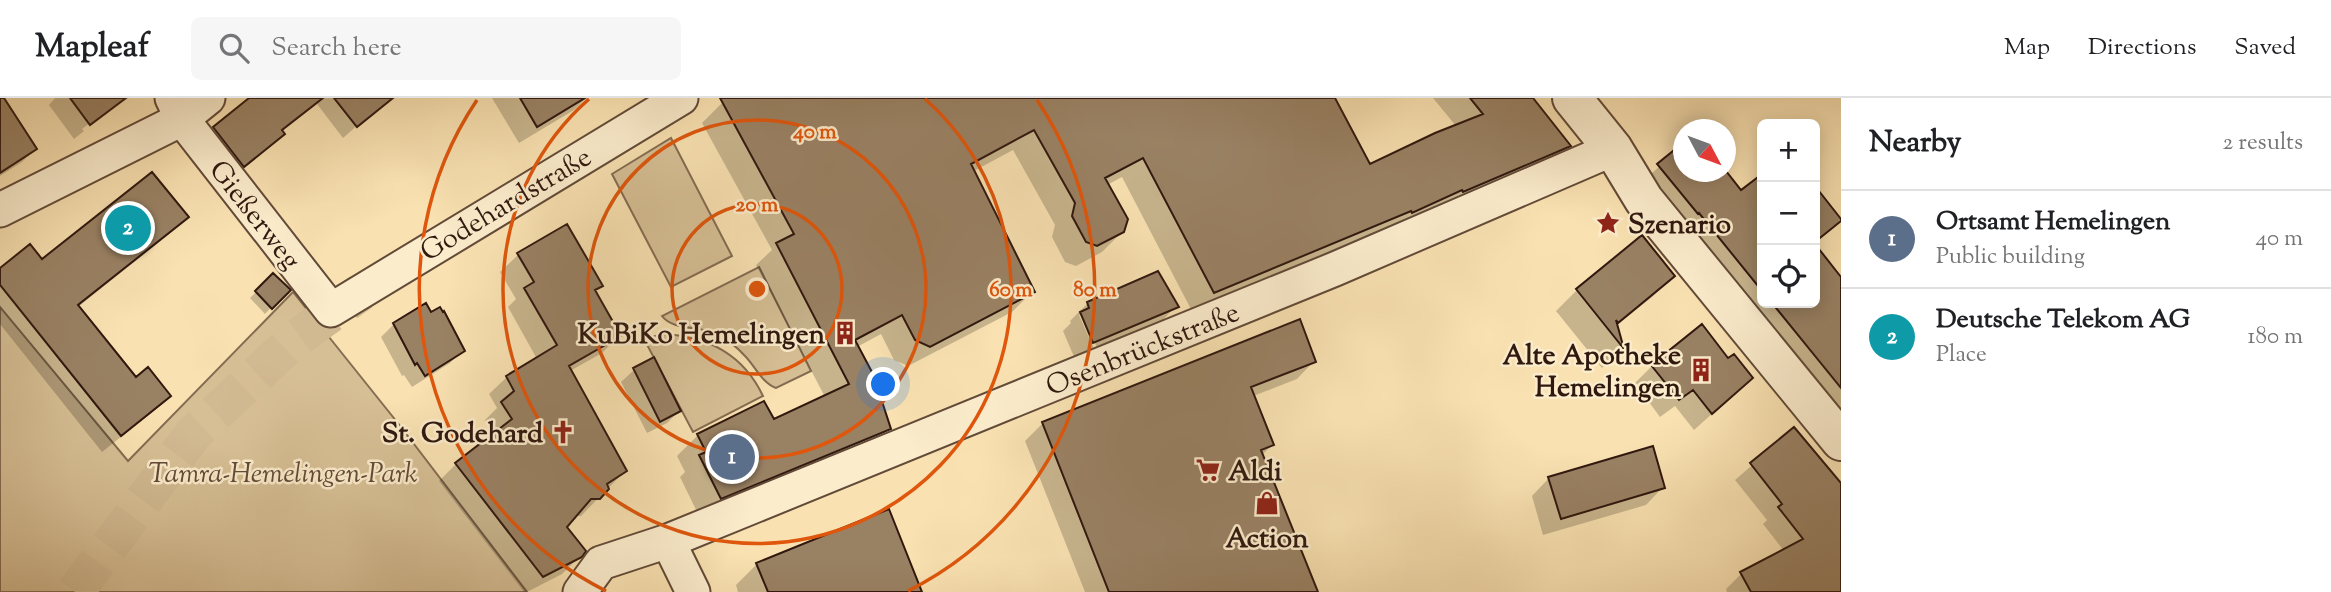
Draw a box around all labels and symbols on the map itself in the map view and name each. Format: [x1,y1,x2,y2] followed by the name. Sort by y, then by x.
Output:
[792,118,837,148] text: 40 m
[1673,119,1736,182] north arrow
[413,139,600,273] street label: Godehardstraße
[198,153,309,279] street label: Gießerweg
[736,191,779,221] text: 20 m
[105,202,151,254] pin: 2
[1628,206,1731,246] place label: Szenario
[1594,209,1622,237] place icon: Szenario
[989,276,1033,306] text: 60 m
[1073,276,1117,306] text: 80 m
[745,277,769,301] centre of rings
[1040,294,1246,408] street label: Osenbrückstraße
[578,316,825,356] place label: KuBiKo Hemelingen
[831,319,859,347] building icon: KuBiKo Hemelingen
[1503,337,1681,409] place label: Alte Apotheke Hemelingen
[1687,356,1715,384] building icon: Alte Apotheke Hemelingen
[866,367,900,401] your location
[382,415,543,455] place label: St. Godehard
[549,418,577,446] church icon: St. Godehard
[709,431,755,483] pin: 1
[1228,453,1282,493] place label: Aldi
[149,455,418,495] park label: Tamra-Hemelingen-Park
[1194,456,1222,484] supermarket icon: Aldi
[1253,489,1281,517] shop icon: Action
[1225,520,1309,560] place label: Action

